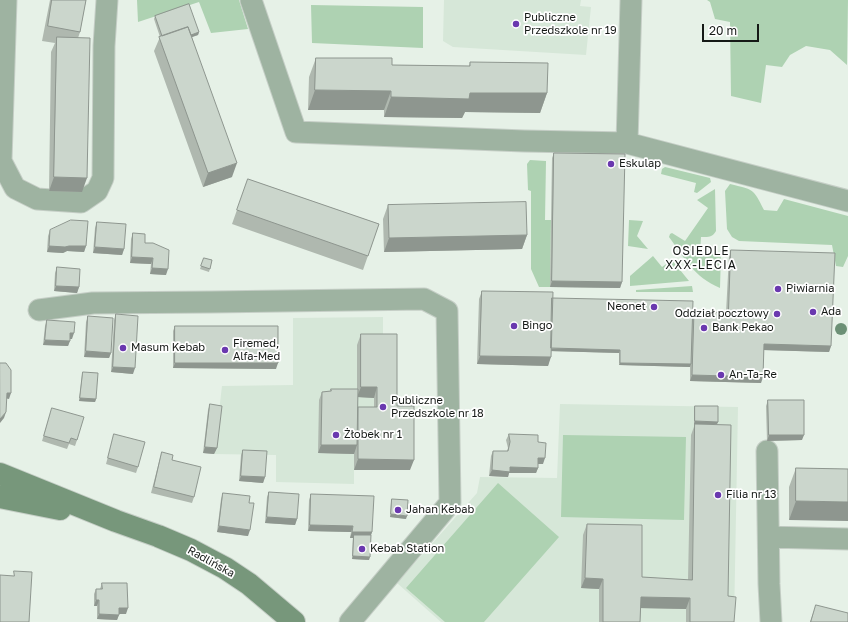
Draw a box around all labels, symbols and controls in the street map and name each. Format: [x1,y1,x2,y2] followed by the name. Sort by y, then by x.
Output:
[524,11,617,37] place label: Publiczne Przedszkole nr 19
[704,16,761,42] scale bar
[511,19,521,29] marker: Publiczne Przedszkole nr 19
[709,23,737,38] text: 20 m
[619,157,661,171] place label: Eskulap
[606,159,616,169] marker: Eskulap
[665,244,737,272] district label: OSIEDLE XXX-LECIA
[786,282,834,296] place label: Piwiarnia
[773,284,783,294] marker: Piwiarnia
[607,300,646,314] place label: Neonet
[649,302,659,312] marker: Neonet
[821,305,841,319] place label: Ada
[675,307,769,321] place label: Oddział pocztowy
[808,307,818,317] marker: Ada
[772,309,782,319] marker: Oddział pocztowy
[522,319,552,333] place label: Bingo
[509,321,519,331] marker: Bingo
[712,321,774,335] place label: Bank Pekao
[699,323,709,333] marker: Bank Pekao
[233,337,280,363] place label: Firemed, Alfa-Med
[131,341,205,355] place label: Masum Kebab
[118,343,128,353] marker: Masum Kebab
[220,345,230,355] marker: Firemed, Alfa-Med
[729,368,777,382] place label: An-Ta-Re
[716,370,726,380] marker: An-Ta-Re
[391,394,484,420] place label: Publiczne Przedszkole nr 18
[378,402,388,412] marker: Publiczne Przedszkole nr 18
[344,428,402,442] place label: Żłobek nr 1
[331,430,341,440] marker: Żłobek nr 1
[726,488,777,502] place label: Filia nr 13
[713,490,723,500] marker: Filia nr 13
[406,503,474,517] place label: Jahan Kebab
[393,505,403,515] marker: Jahan Kebab
[370,542,444,556] place label: Kebab Station
[185,544,237,580] street label: Radlińska
[357,544,367,554] marker: Kebab Station

